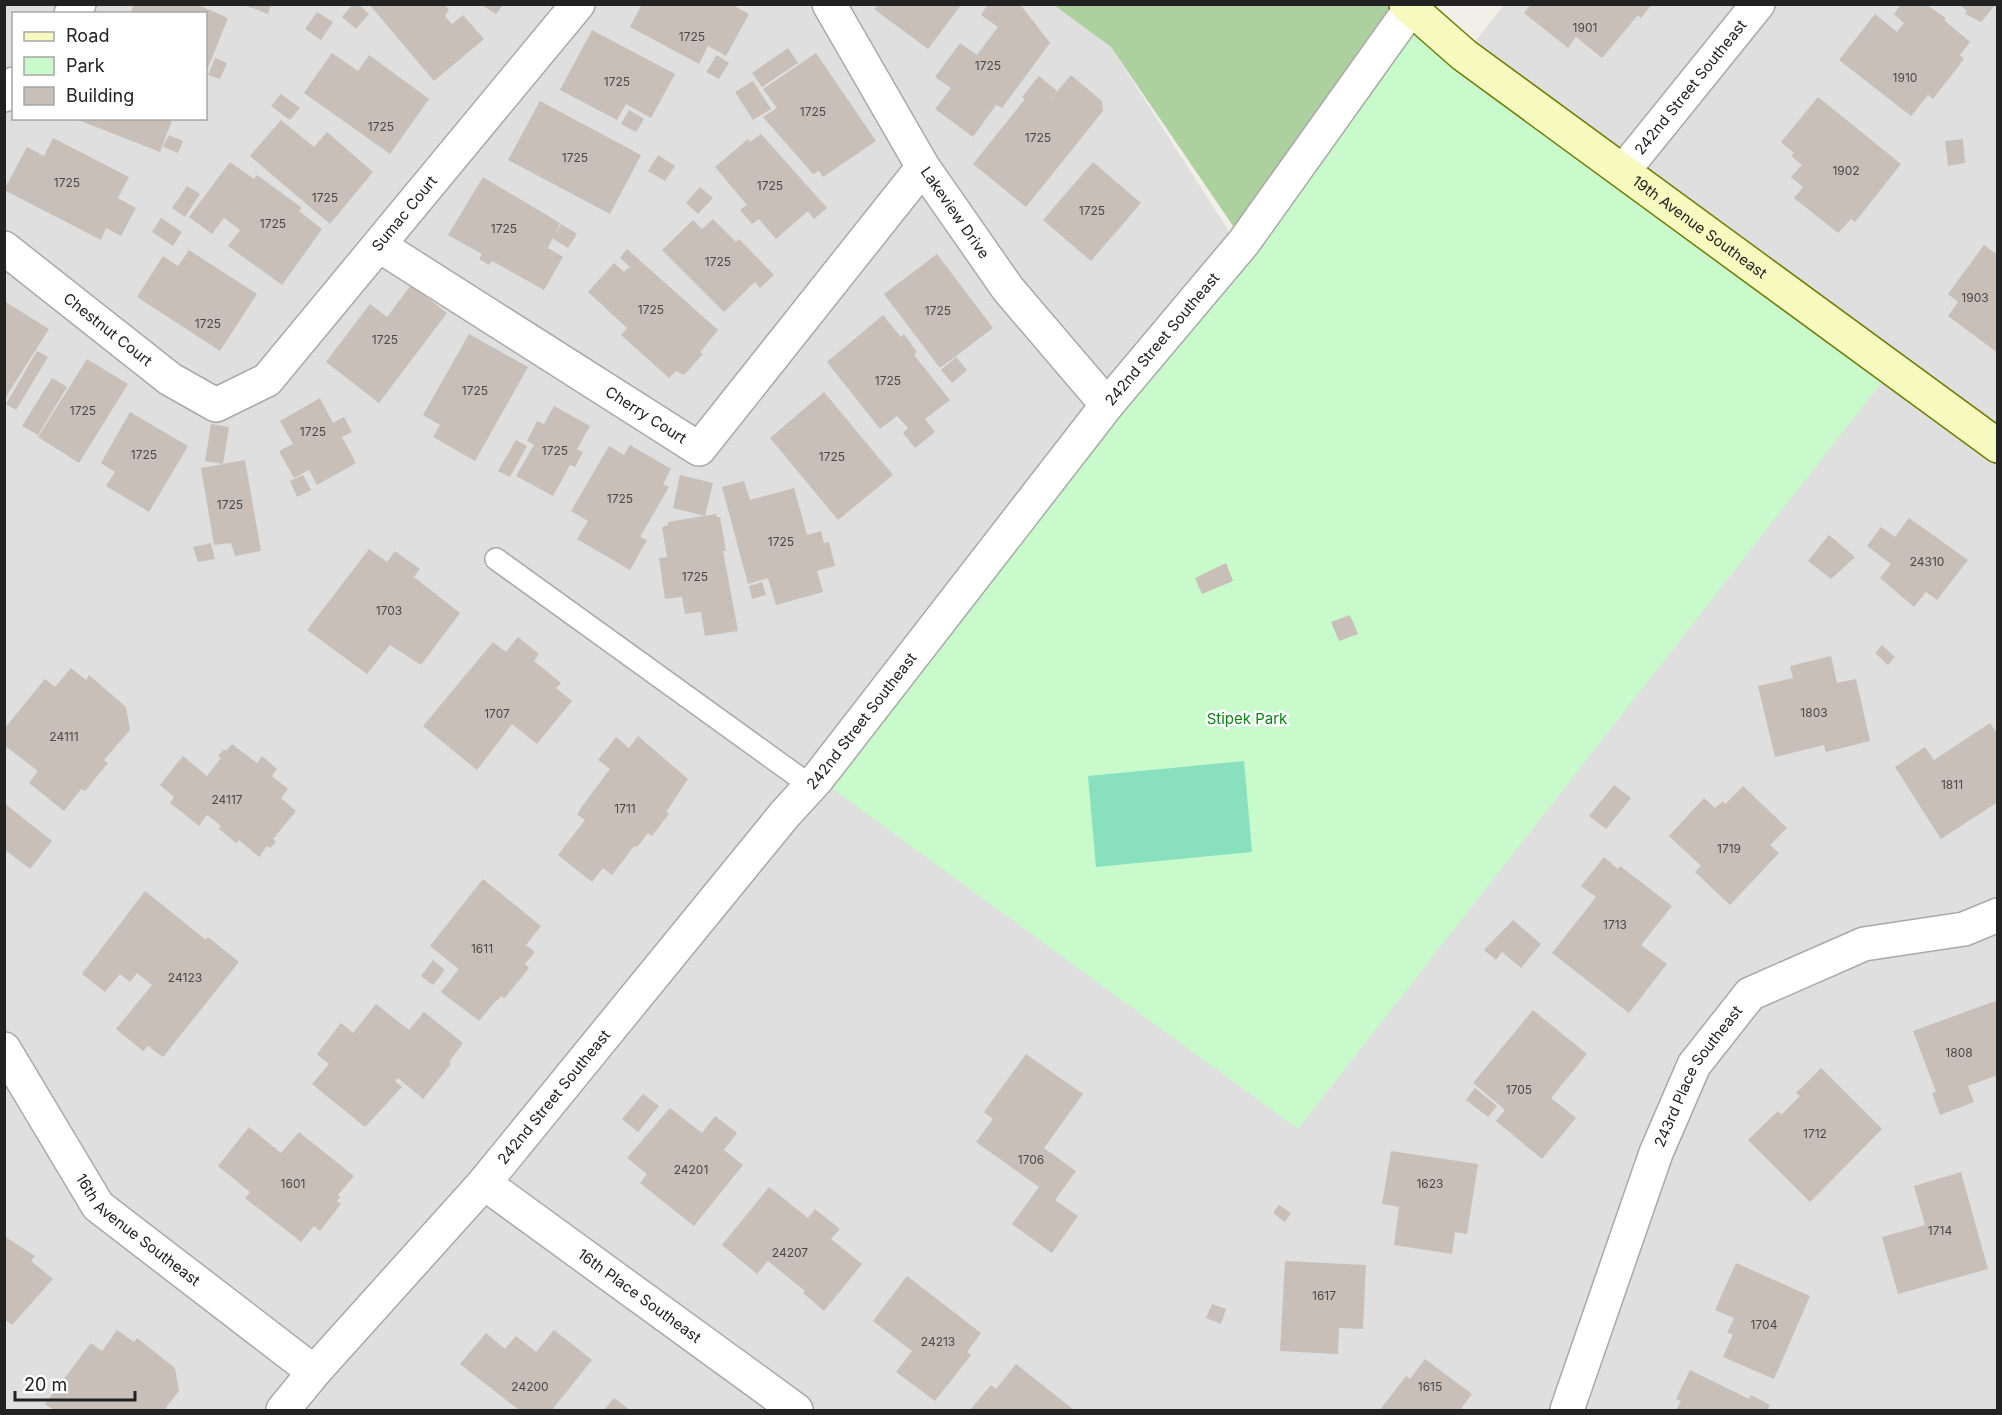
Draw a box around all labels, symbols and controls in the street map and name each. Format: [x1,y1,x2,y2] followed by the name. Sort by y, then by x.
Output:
[12,12,207,120] legend
[1630,16,1750,159] street label: 242nd Street Southeast
[1573,20,1597,35] house number: 1901
[66,25,109,46] text: Road
[679,29,705,44] house number: 1725
[66,55,105,76] text: Park
[975,58,1001,73] house number: 1725
[1893,70,1917,85] house number: 1910
[604,74,630,89] house number: 1725
[66,85,134,106] text: Building
[800,104,826,119] house number: 1725
[368,119,394,134] house number: 1725
[1025,130,1051,145] house number: 1725
[562,150,588,165] house number: 1725
[917,163,994,262] street label: Lakeview Drive
[1832,163,1860,178] house number: 1902
[1629,171,1771,283] street label: 19th Avenue Southeast
[367,172,441,255] street label: Sumac Court
[54,175,80,190] house number: 1725
[757,178,783,193] house number: 1725
[312,190,338,205] house number: 1725
[1079,203,1105,218] house number: 1725
[260,216,286,231] house number: 1725
[491,221,517,236] house number: 1725
[705,254,731,269] house number: 1725
[1100,268,1223,409] street label: 242nd Street Southeast
[60,288,156,370] street label: Chestnut Court
[1961,290,1989,305] house number: 1903
[638,302,664,317] house number: 1725
[925,303,951,318] house number: 1725
[195,316,221,331] house number: 1725
[372,332,398,347] house number: 1725
[875,373,901,388] house number: 1725
[602,382,690,448] street label: Cherry Court
[462,383,488,398] house number: 1725
[70,403,96,418] house number: 1725
[300,424,326,439] house number: 1725
[542,443,568,458] house number: 1725
[131,447,157,462] house number: 1725
[819,449,845,464] house number: 1725
[607,491,633,506] house number: 1725
[217,497,243,512] house number: 1725
[768,534,794,549] house number: 1725
[1910,554,1944,569] house number: 24310
[682,569,708,584] house number: 1725
[376,603,402,618] house number: 1703
[802,649,921,793] street label: 242nd Street Southeast
[1800,705,1828,720] house number: 1803
[484,706,510,721] house number: 1707
[1207,709,1288,728] park label: Stipek Park
[49,729,79,744] house number: 24111
[1941,777,1963,792] house number: 1811
[211,792,243,807] house number: 24117
[614,801,636,816] house number: 1711
[1717,841,1741,856] house number: 1719
[1603,917,1627,932] house number: 1713
[471,941,493,956] house number: 1611
[168,970,202,985] house number: 24123
[1650,1002,1746,1150] street label: 243rd Place Southeast
[493,1026,614,1168] street label: 242nd Street Southeast
[1945,1045,1973,1060] house number: 1808
[1506,1082,1532,1097] house number: 1705
[1803,1126,1827,1141] house number: 1712
[1018,1152,1044,1167] house number: 1706
[674,1162,708,1177] house number: 24201
[72,1170,204,1290] street label: 16th Avenue Southeast
[281,1176,305,1191] house number: 1601
[1416,1176,1444,1191] house number: 1623
[1928,1223,1952,1238] house number: 1714
[574,1244,705,1347] street label: 16th Place Southeast
[772,1245,808,1260] house number: 24207
[1312,1288,1336,1303] house number: 1617
[1751,1317,1778,1332] house number: 1704
[921,1334,955,1349] house number: 24213
[15,1364,135,1402] scale bar
[24,1374,67,1395] text: 20 m
[511,1379,549,1394] house number: 24200
[1418,1379,1442,1394] house number: 1615

